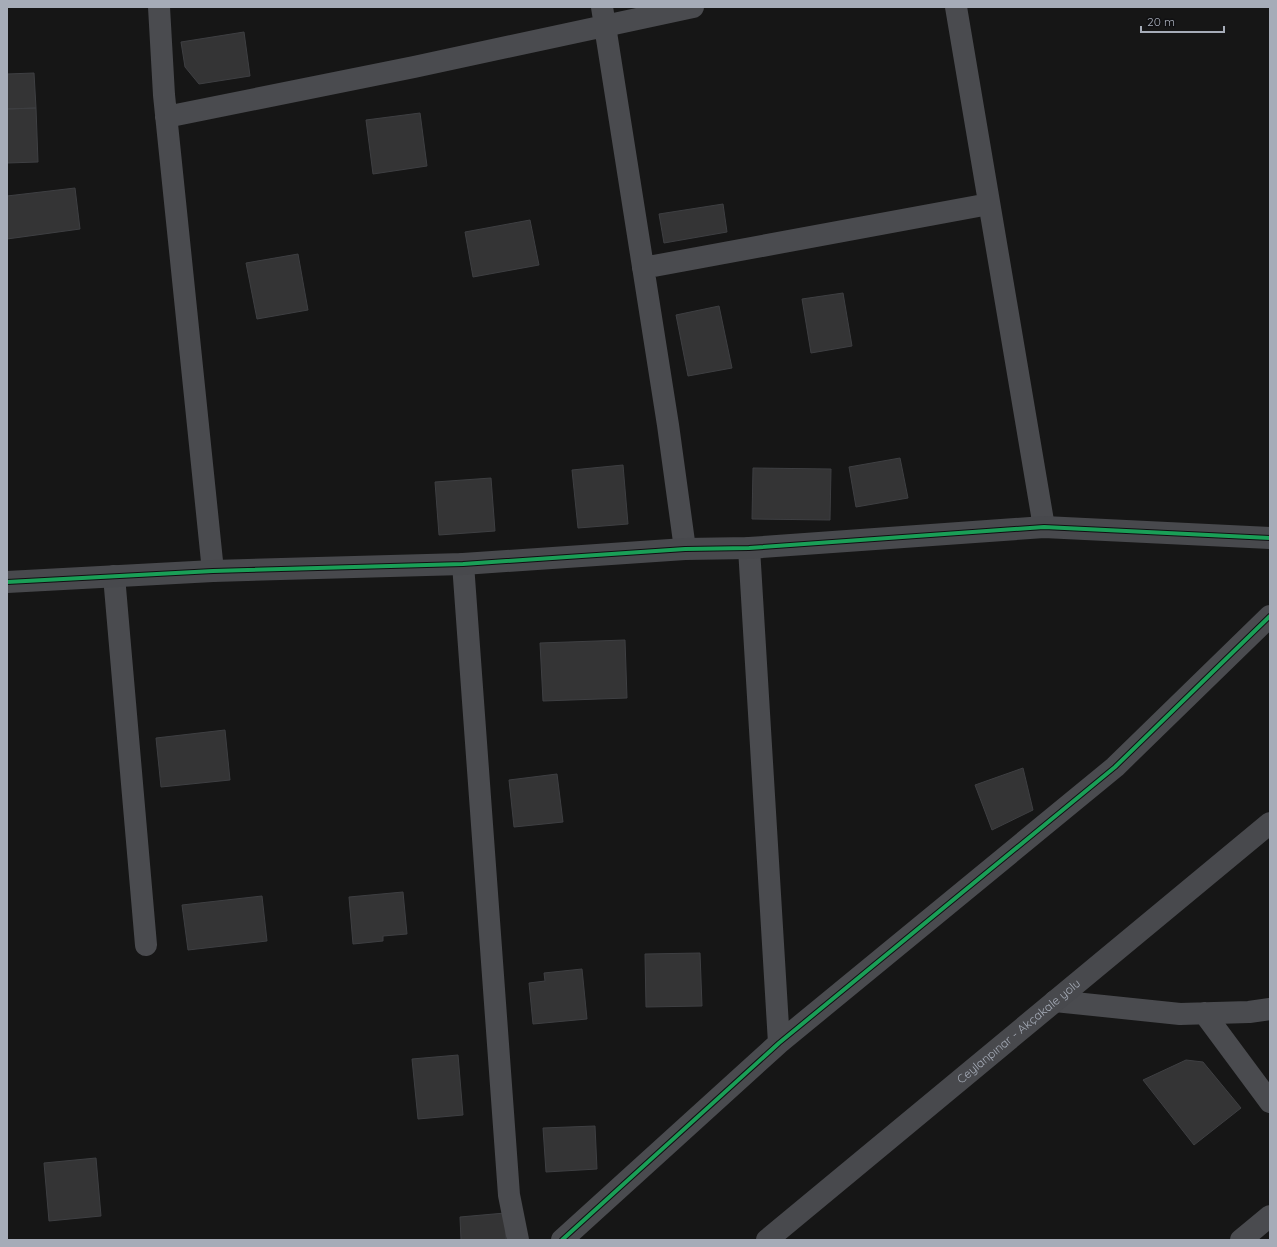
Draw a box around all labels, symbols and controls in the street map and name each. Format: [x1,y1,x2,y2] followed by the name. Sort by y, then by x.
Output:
[1141,8,1224,34] scale bar
[1147,14,1175,29] text: 20 m
[954,975,1083,1086] street label: Ceylanpınar - Akçakale yolu

